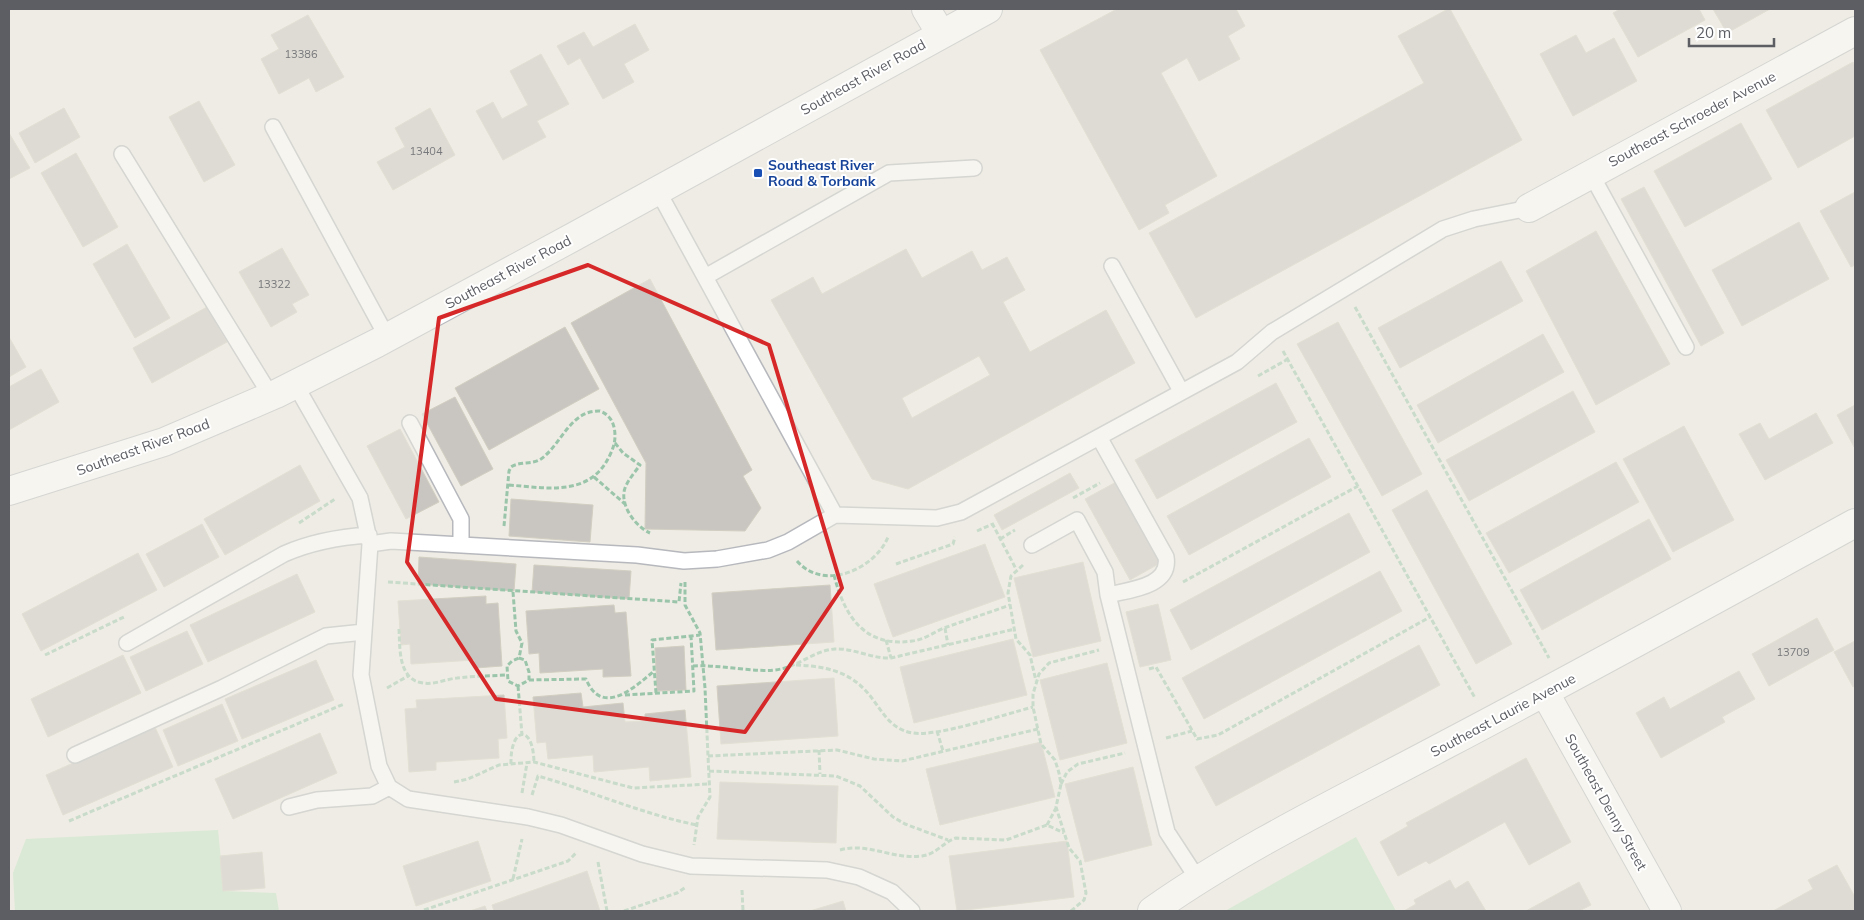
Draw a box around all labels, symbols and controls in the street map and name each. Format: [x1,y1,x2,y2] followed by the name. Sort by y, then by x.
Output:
[1689,15,1774,47] scale bar
[1696,23,1731,42] text: 20 m
[797,35,929,119] street label: Southeast River Road
[285,47,318,61] house number: 13386
[1605,67,1779,171] street label: Southeast Schroeder Avenue
[410,144,443,158] house number: 13404
[768,156,876,190] place label: Southeast River Road & Torbank
[752,167,764,179] marker: Southeast River Road & Torbank
[442,231,574,313] street label: Southeast River Road
[258,277,291,291] house number: 13322
[74,415,212,479] street label: Southeast River Road
[1777,645,1810,659] house number: 13709
[1427,669,1579,761] street label: Southeast Laurie Avenue
[1561,730,1651,874] street label: Southeast Denny Street

